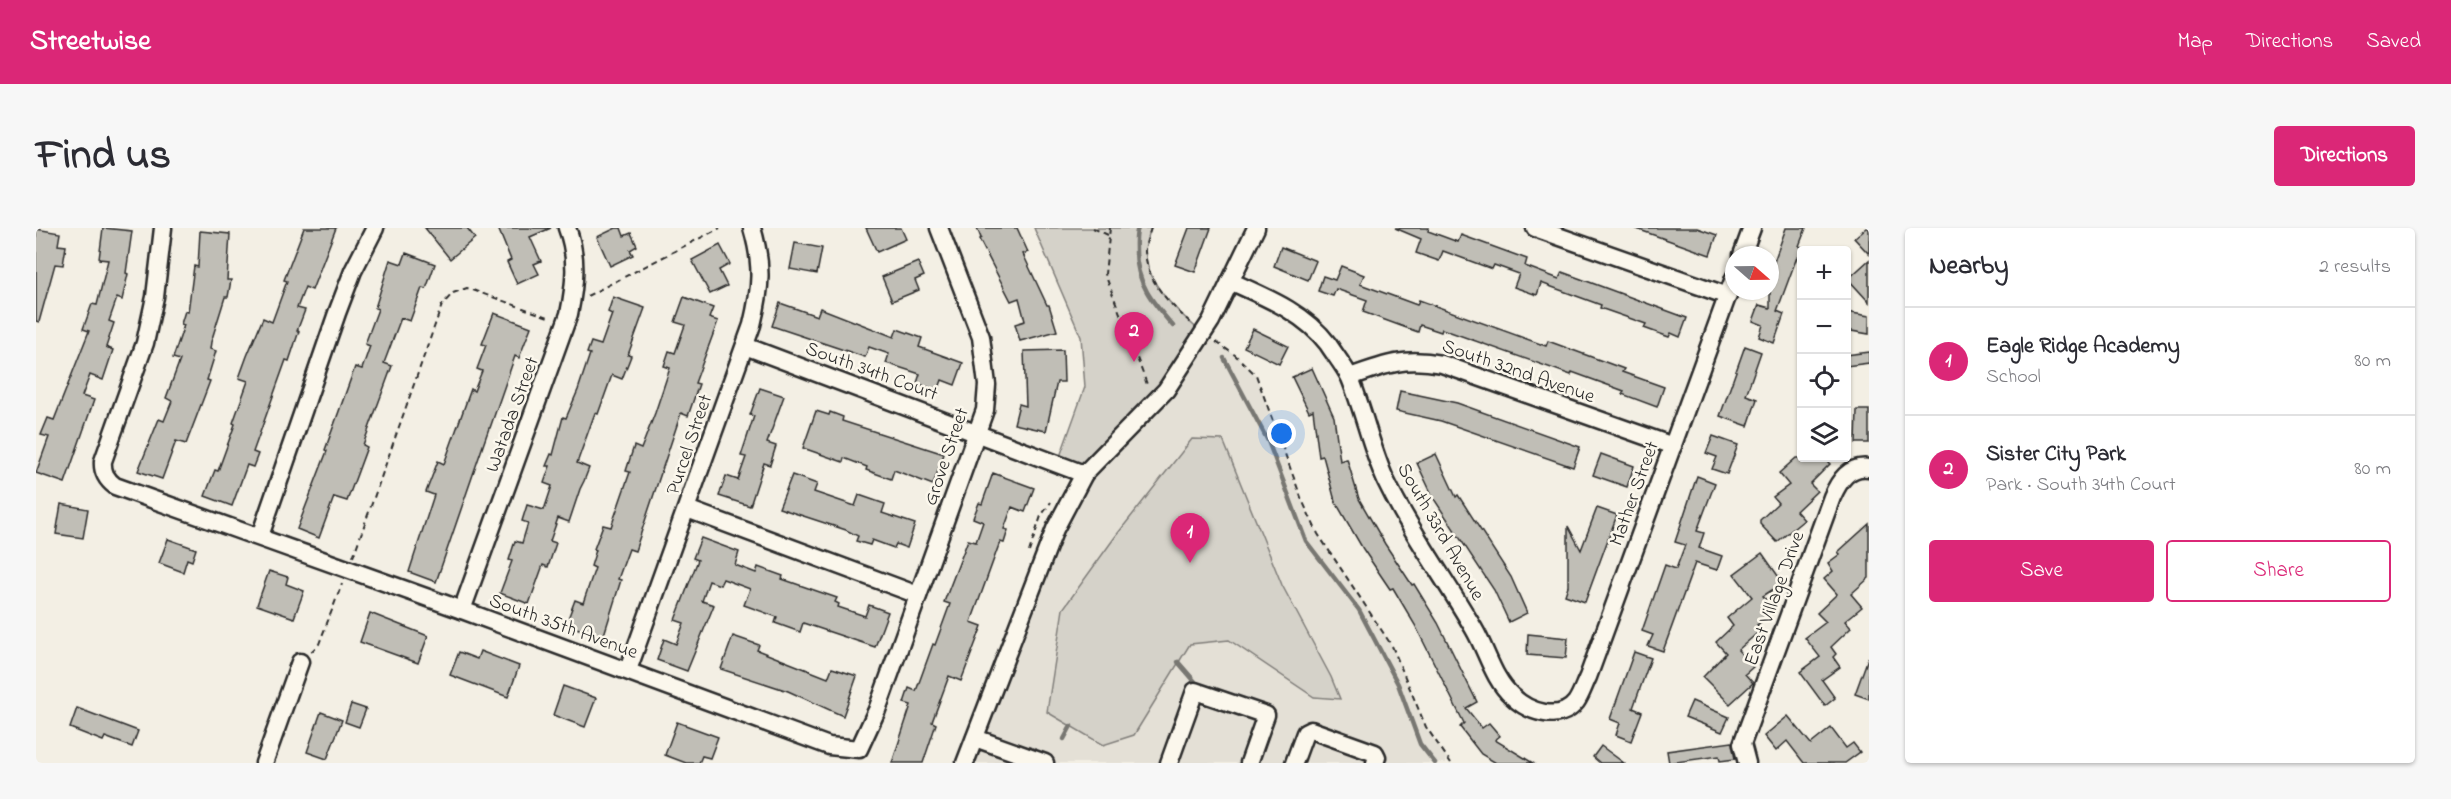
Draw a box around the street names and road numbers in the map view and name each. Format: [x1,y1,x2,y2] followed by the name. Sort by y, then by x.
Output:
[1438,333,1599,412] street label: South 32nd Avenue
[801,335,942,410] street label: South 34th Court
[479,353,548,477] street label: Watada Street
[660,390,721,499] street label: Purcel Street
[917,404,978,510] street label: Grove Street
[1603,437,1668,550] street label: Mather Street
[1389,458,1491,606] street label: South 33rd Avenue
[1738,528,1814,670] street label: East Village Drive
[485,587,642,668] street label: South 35th Avenue

